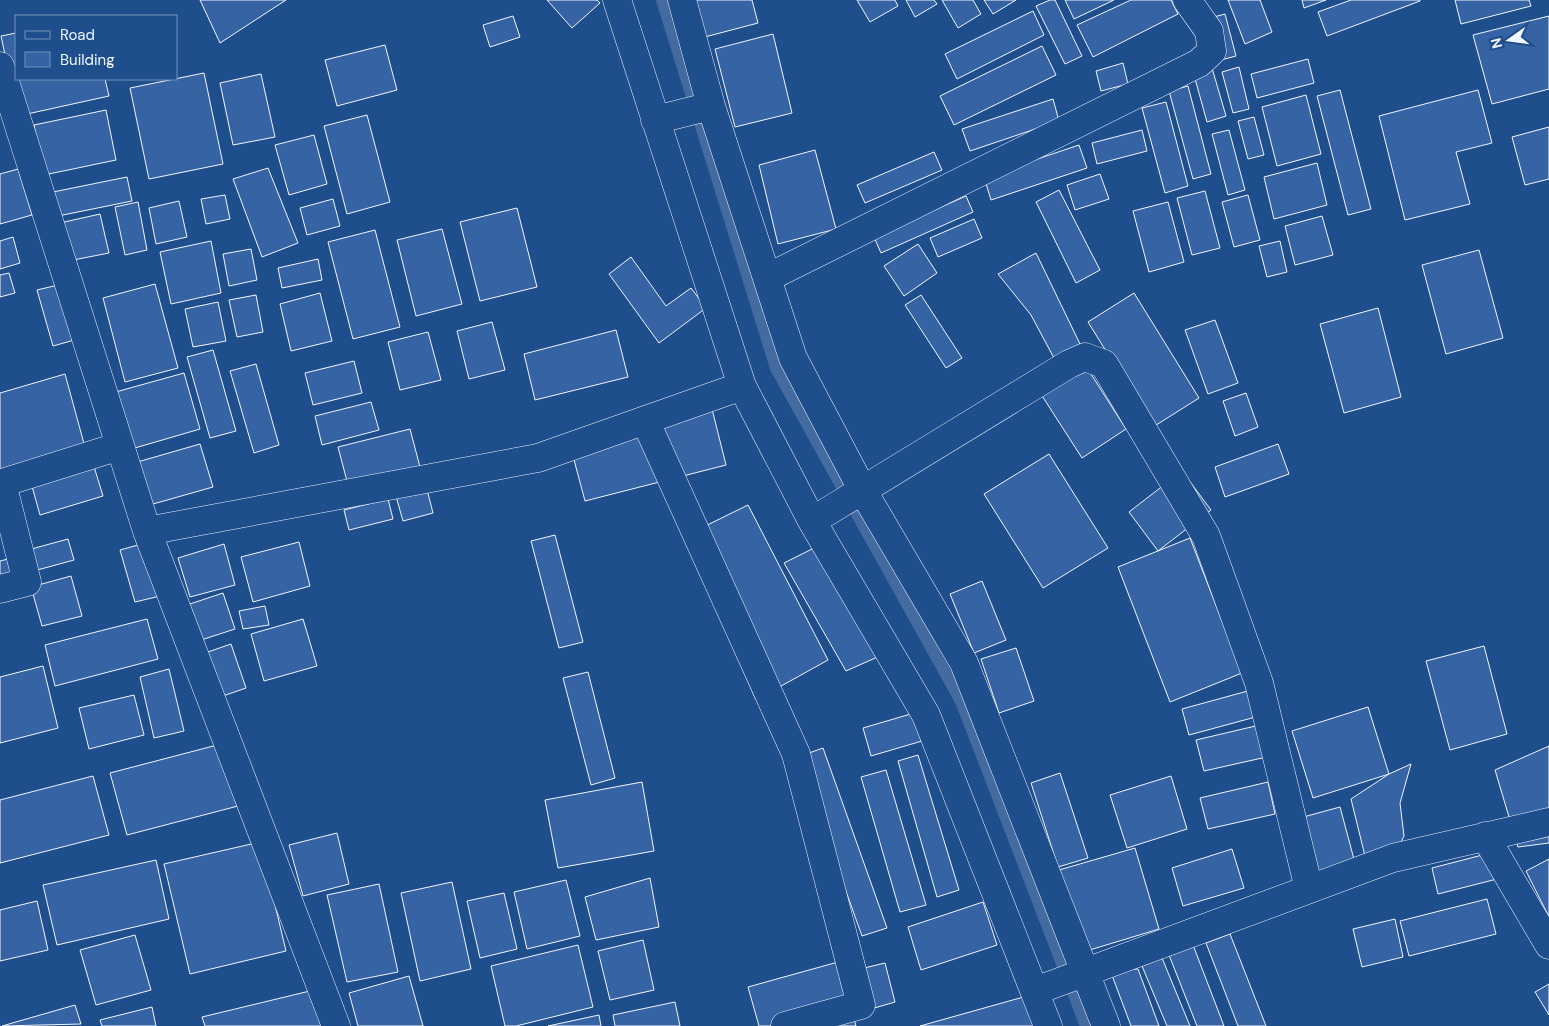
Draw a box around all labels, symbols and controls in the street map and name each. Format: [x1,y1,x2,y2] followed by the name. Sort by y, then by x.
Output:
[15,15,178,80] legend
[1484,15,1534,65] north arrow
[60,25,95,45] text: Road
[1486,36,1506,50] text: N
[60,50,115,70] text: Building

